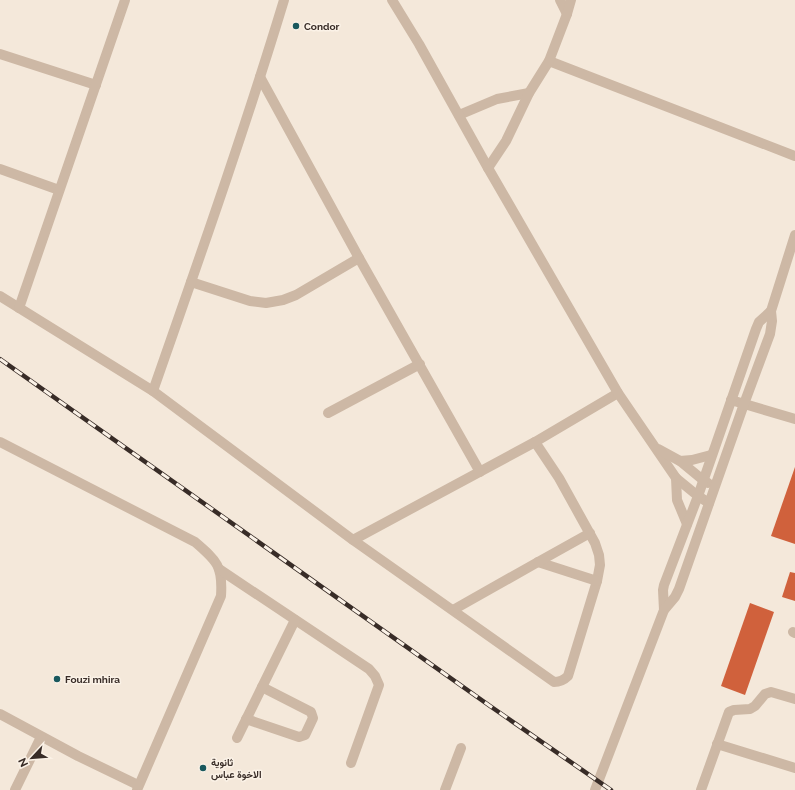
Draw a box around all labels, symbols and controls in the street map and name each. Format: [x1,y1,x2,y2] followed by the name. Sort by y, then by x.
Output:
[291,21,301,31] marker: Condor
[304,21,339,32] place label: Condor
[52,674,62,684] marker: Fouzi mhira
[65,674,120,685] place label: Fouzi mhira
[12,738,52,778] north arrow
[16,756,31,769] text: N
[211,757,262,781] place label: ثانوية الاخوة عباس
[198,763,208,773] marker: ثانوية الاخوة عباس

